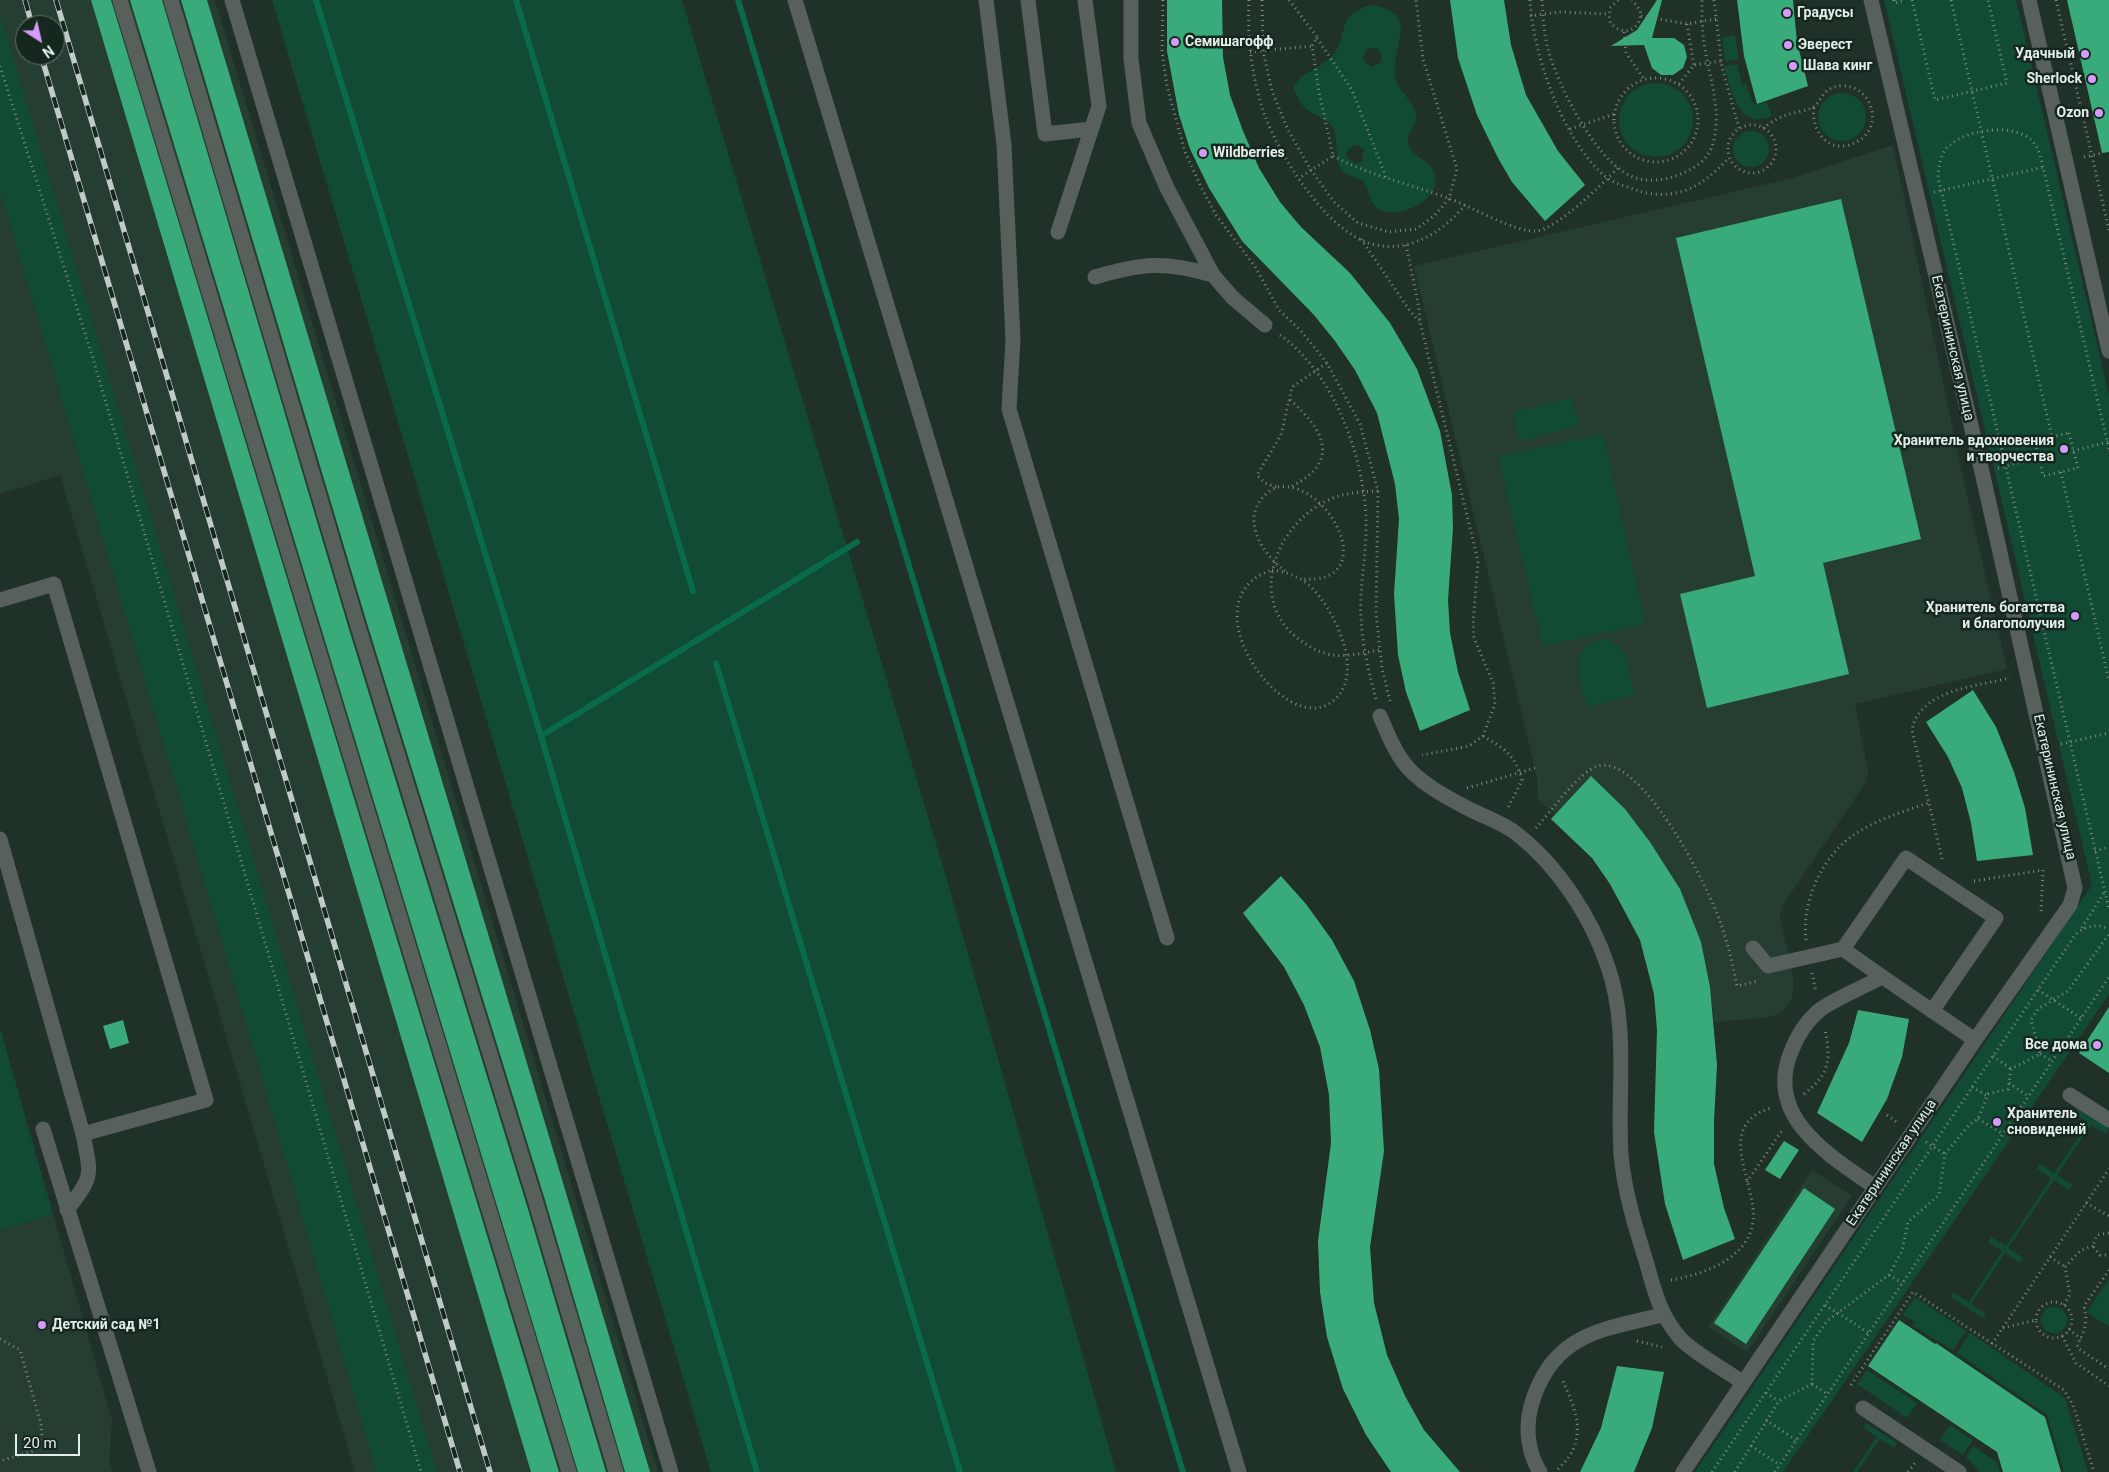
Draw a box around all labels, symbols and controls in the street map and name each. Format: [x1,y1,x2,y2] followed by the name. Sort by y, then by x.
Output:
[1797,5,1854,21] place label: Градусы
[1781,7,1793,19] marker: Градусы
[15,15,65,65] north arrow
[1185,34,1273,50] place label: Семишагофф
[1169,36,1181,48] marker: Семишагофф
[1798,37,1852,53] place label: Эверест
[1782,39,1794,51] marker: Эверест
[39,42,57,61] text: N
[2015,46,2075,62] place label: Удачный
[2079,48,2091,60] marker: Удачный
[1803,58,1872,74] place label: Шава кинг
[1787,60,1799,72] marker: Шава кинг
[2026,71,2082,87] place label: Sherlock
[2086,73,2098,85] marker: Sherlock
[2057,105,2089,121] place label: Ozon
[2093,107,2105,119] marker: Ozon
[1213,145,1285,161] place label: Wildberries
[1197,147,1209,159] marker: Wildberries
[1927,274,1977,422] street label: Екатерининская улица
[1894,433,2054,466] place label: Хранитель вдохновения и творчества
[2058,443,2070,455] marker: Хранитель вдохновения и творчества
[1926,600,2065,632] place label: Хранитель богатства и благополучия
[2069,610,2081,622] marker: Хранитель богатства и благополучия
[2029,713,2079,861] street label: Екатерининская улица
[2025,1037,2087,1053] place label: Все дома
[2091,1039,2103,1051] marker: Все дома
[1843,1097,1941,1229] street label: Екатерининская улица
[2007,1106,2086,1138] place label: Хранитель сновидений
[1991,1116,2003,1128] marker: Хранитель сновидений
[52,1317,160,1333] place label: Детский сад №1
[36,1319,48,1331] marker: Детский сад №1
[18,1424,82,1456] scale bar
[23,1434,57,1452] text: 20 m

